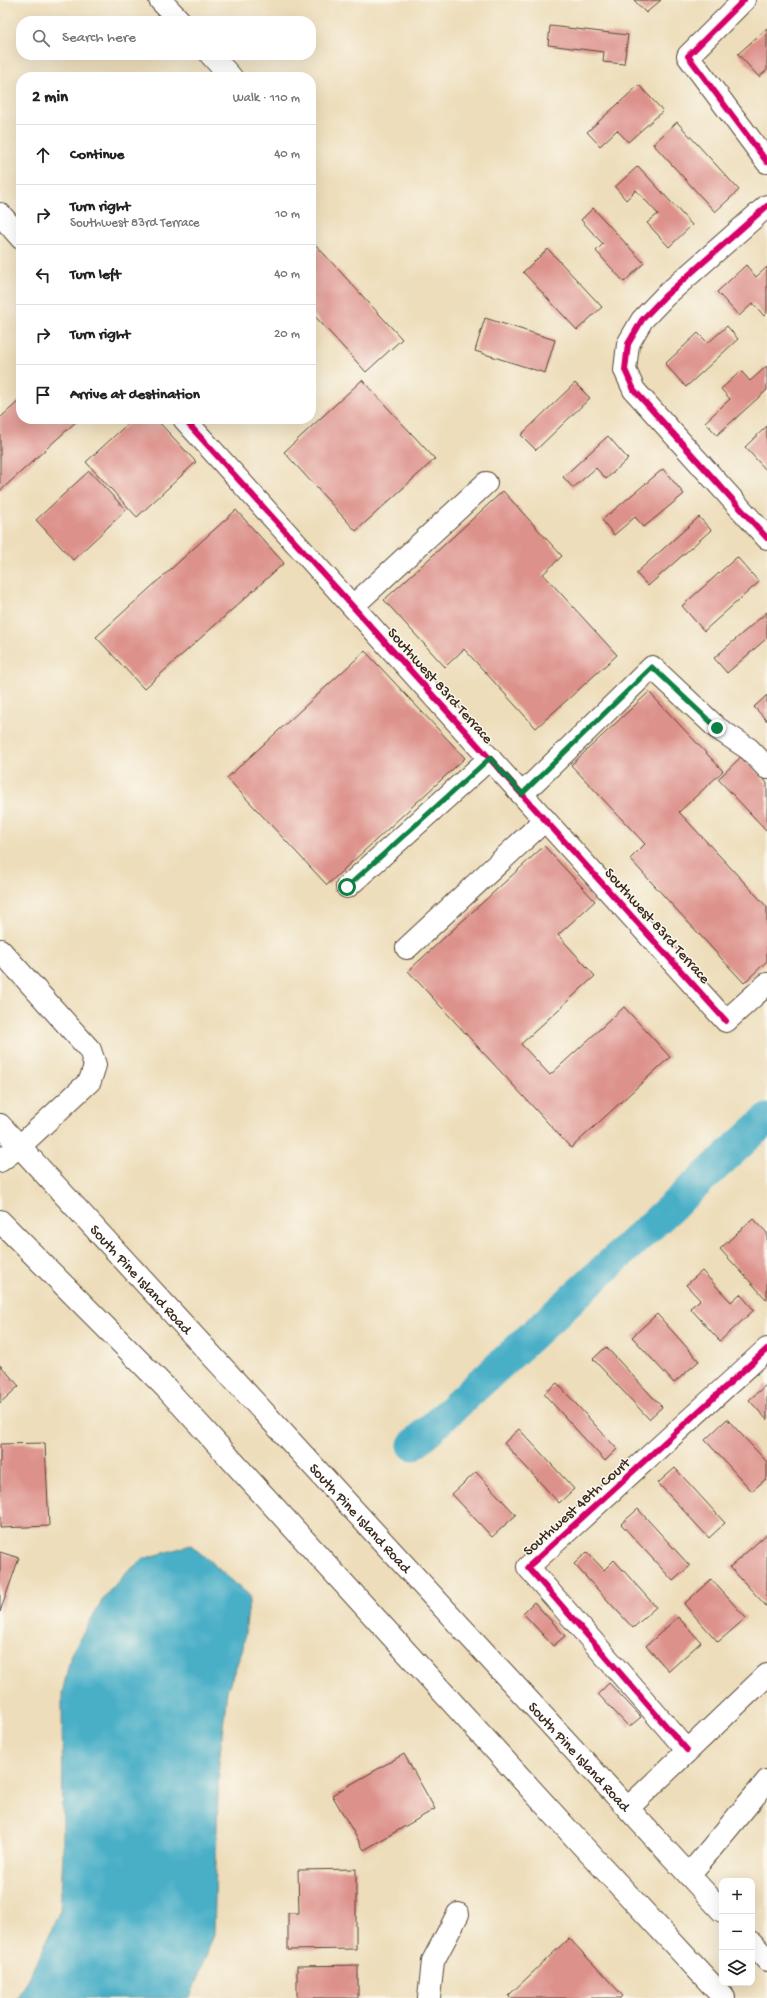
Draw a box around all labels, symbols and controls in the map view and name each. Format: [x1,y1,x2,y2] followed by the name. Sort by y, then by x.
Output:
[16,16,316,60] search box
[30,27,52,49] icon: search
[62,29,136,47] text: Search here
[32,88,68,108] text: 2 min
[233,91,300,106] text: Walk · 110 m
[32,144,54,166] icon: ahead
[70,146,124,164] text: Continue
[274,147,300,162] text: 40 m
[70,198,130,216] text: Turn right
[32,204,54,226] icon: right
[275,207,300,222] text: 10 m
[70,216,200,231] text: Southwest 83rd Terrace
[32,264,54,286] icon: left
[70,266,121,284] text: Turn left
[274,267,300,282] text: 40 m
[32,324,54,346] icon: right
[70,326,130,344] text: Turn right
[274,327,300,342] text: 20 m
[32,384,54,406] icon: arrive
[70,386,200,404] text: Arrive at destination
[383,625,496,748] street label: Southwest 83rd Terrace
[708,719,726,737] route end
[600,865,713,988] street label: Southwest 83rd Terrace
[338,878,356,896] route start
[85,1222,196,1340] street label: South Pine Island Road
[520,1453,636,1560] street label: Southwest 48th Court
[304,1460,415,1578] street label: South Pine Island Road
[523,1699,634,1817] street label: South Pine Island Road
[719,1878,755,1986] map controls
[719,1878,755,1914] button: +
[719,1914,755,1950] button: −
[719,1950,755,1986] button: layers

